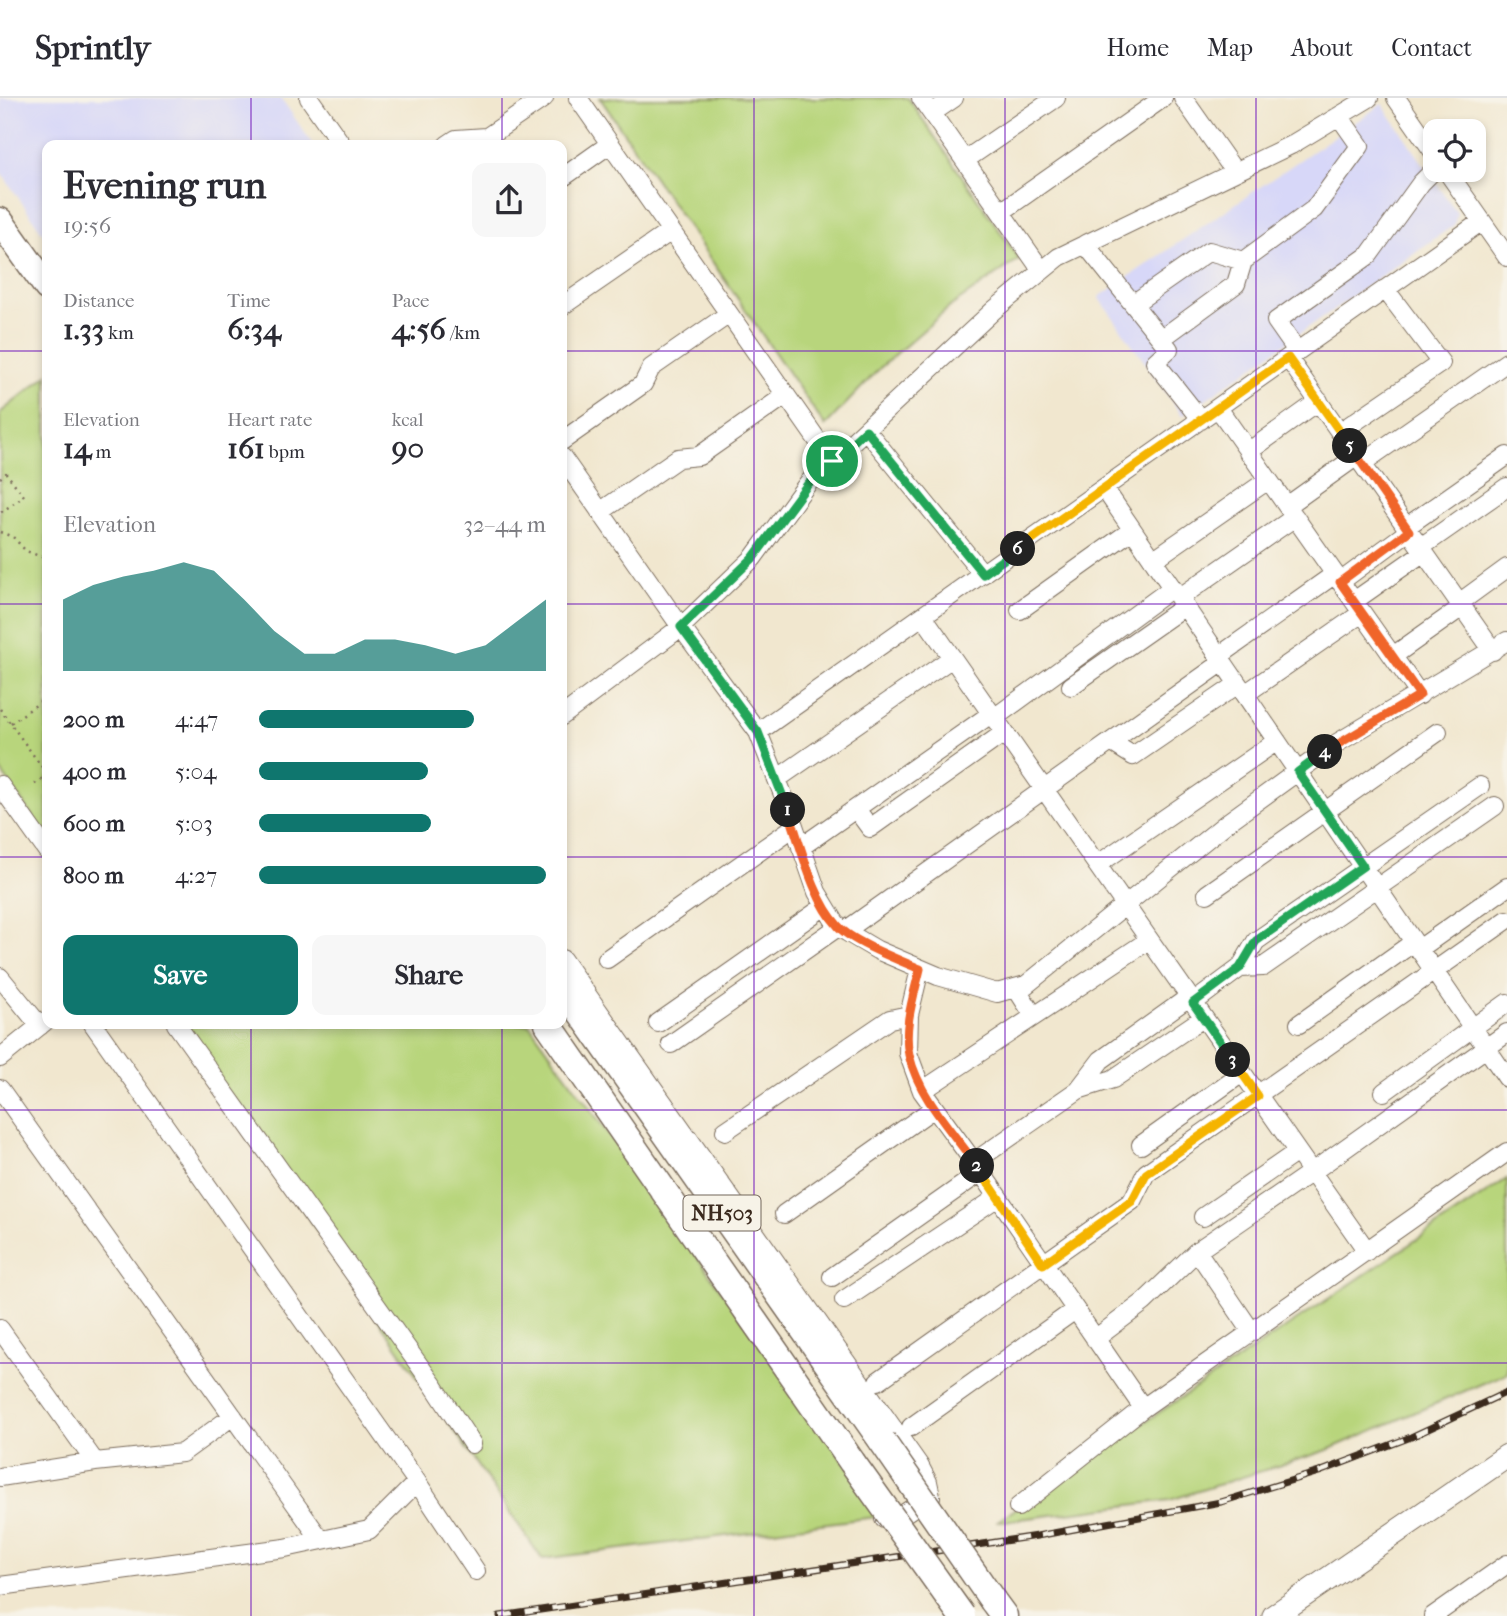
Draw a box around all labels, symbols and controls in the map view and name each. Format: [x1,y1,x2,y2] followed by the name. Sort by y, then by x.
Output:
[35,29,150,68] text: Sprintly
[1107,34,1169,62] text: Home
[1207,34,1253,62] text: Map
[1291,34,1353,62] text: About
[1391,34,1472,62] text: Contact
[1423,119,1486,182] map controls
[1423,119,1486,182] button: locate
[63,163,266,208] text: Evening run
[472,163,546,237] button: share
[63,212,111,239] text: 19:56
[63,290,134,312] text: Distance
[227,290,271,312] text: Time
[392,290,430,312] text: Pace
[63,312,104,347] text: 1.33
[227,312,281,347] text: 6:34
[392,312,446,347] text: 4:56
[104,322,134,344] text: km
[446,322,480,344] text: /km
[63,409,140,431] text: Elevation
[227,409,312,431] text: Heart rate
[392,409,424,431] text: kcal
[1332,428,1368,464] pin: 5
[63,431,91,466] text: 14
[227,431,265,466] text: 161
[392,431,424,466] text: 90
[802,431,862,491] pin
[1345,434,1354,456] text: 5
[91,441,111,463] text: m
[265,441,305,463] text: bpm
[813,442,851,480] icon: arrive
[63,511,156,538] text: Elevation
[463,511,546,538] text: 32–44 m
[1000,532,1036,566] pin: 6
[1012,537,1023,559] text: 6
[63,706,124,733] text: 200 m
[175,706,218,733] text: 4:47
[1308,734,1342,770] pin: 4
[1319,740,1330,762] text: 4
[63,758,126,785] text: 400 m
[175,758,217,785] text: 5:04
[770,792,806,828] pin: 1
[784,798,791,820] text: 1
[63,810,125,837] text: 600 m
[175,810,213,837] text: 5:03
[63,862,124,889] text: 800 m
[175,862,217,889] text: 4:27
[63,935,298,1015] button: Save
[312,935,546,1015] button: Share
[1216,1042,1250,1077] pin: 3
[1229,1048,1236,1070] text: 3
[960,1148,995,1184] pin: 2
[972,1154,981,1176] text: 2
[684,1196,760,1230] road number: NH503

